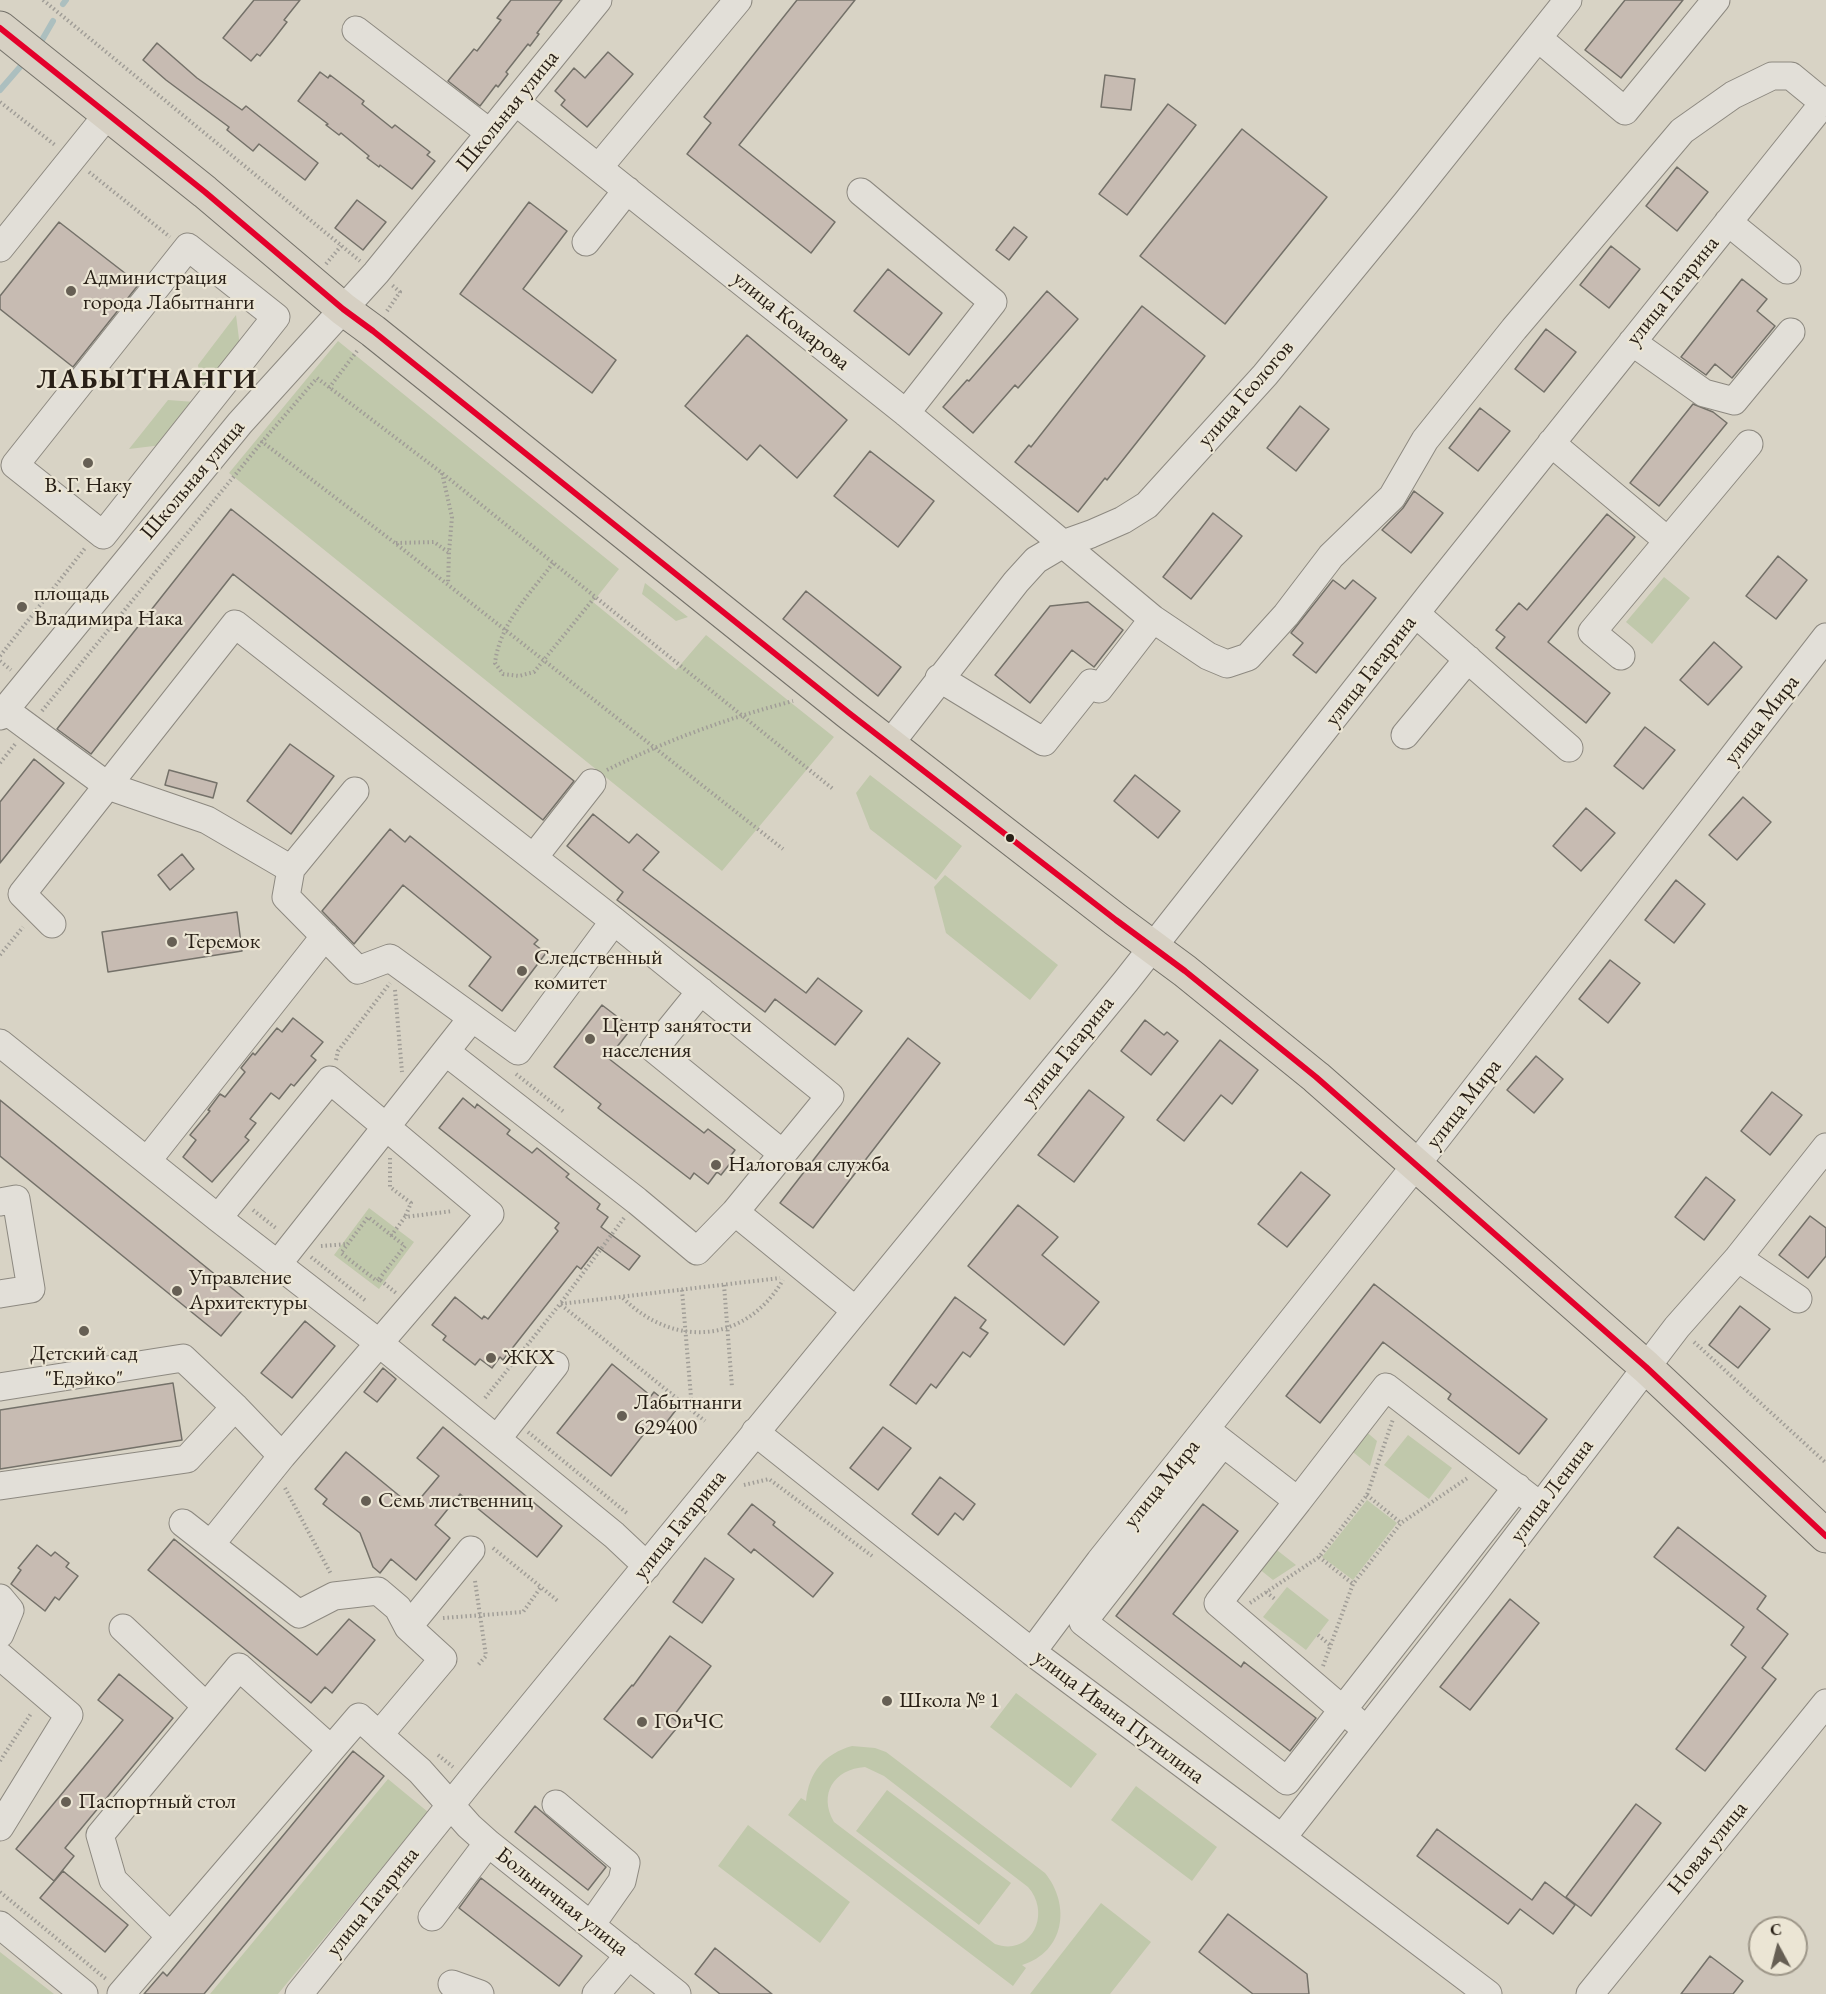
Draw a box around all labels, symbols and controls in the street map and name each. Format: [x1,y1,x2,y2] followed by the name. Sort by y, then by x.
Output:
[451,45,565,177] street label: Школьная улица
[1621,231,1725,351] street label: улица Гагарина
[83,265,255,316] place label: Администрация города Лабытнанги
[727,266,855,376] street label: улица Комарова
[64,284,78,298] marker: Администрация города Лабытнанги
[1192,335,1300,453] street label: улица Геологов
[36,363,258,397] district label: ЛАБЫТНАНГИ
[135,415,251,545] street label: Школьная улица
[81,456,95,470] marker: В. Г. Наку
[44,473,132,499] place label: В. Г. Наку
[34,581,183,632] place label: площадь Владимира Нака
[15,600,29,614] marker: площадь Владимира Нака
[1320,610,1422,732] street label: улица Гагарина
[1719,670,1805,770] street label: улица Мира
[1004,832,1016,844] unlabelled marker
[184,929,260,955] place label: Теремок
[165,935,179,949] marker: Теремок
[534,945,663,996] place label: Следственный комитет
[515,964,529,978] marker: Следственный комитет
[1016,991,1120,1111] street label: улица Гагарина
[602,1013,752,1064] place label: Центр занятости населения
[583,1032,597,1046] marker: Центр занятости населения
[1421,1054,1507,1154] street label: улица Мира
[728,1152,890,1178] place label: Налоговая служба
[709,1158,723,1172] marker: Налоговая служба
[189,1265,308,1316] place label: Управление Архитектуры
[170,1284,184,1298] marker: Управление Архитектуры
[77,1324,91,1338] marker: Детский сад "Едэйко"
[30,1341,138,1392] place label: Детский сад "Едэйко"
[503,1345,555,1371] place label: ЖКХ
[484,1351,498,1365] marker: ЖКХ
[634,1390,742,1442] place label: Лабытнанги 629400
[615,1409,629,1423] marker: Лабытнанги 629400
[1118,1434,1206,1534] street label: улица Мира
[1504,1434,1600,1548] street label: улица Ленина
[628,1465,732,1585] street label: улица Гагарина
[378,1488,533,1514] place label: Семь лиственниц
[359,1494,373,1508] marker: Семь лиственниц
[1028,1644,1210,1790] street label: улица Ивана Путилина
[899,1688,1000,1714] place label: Школа № 1
[880,1694,894,1708] marker: Школа № 1
[654,1709,724,1735] place label: ГОиЧС
[635,1715,649,1729] marker: ГОиЧС
[78,1789,236,1815] place label: Паспортный стол
[59,1795,73,1809] marker: Паспортный стол
[1662,1796,1754,1900] street label: Новая улица
[321,1842,425,1962] street label: улица Гагарина
[490,1842,634,1962] street label: Больничная улица
[1748,1916,1808,1976] north arrow
[1769,1919,1783,1941] text: С

